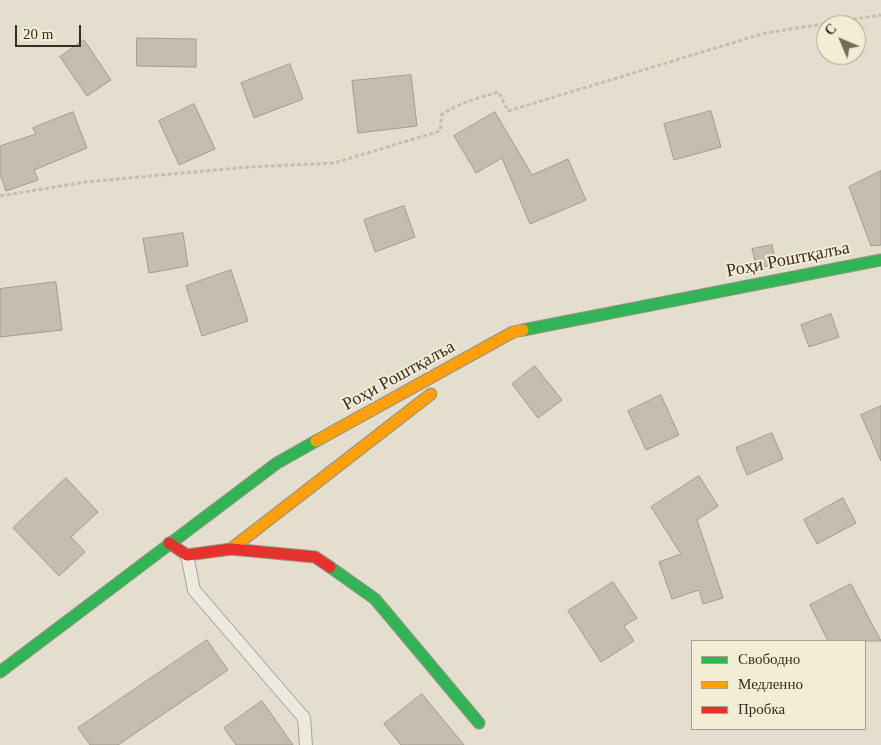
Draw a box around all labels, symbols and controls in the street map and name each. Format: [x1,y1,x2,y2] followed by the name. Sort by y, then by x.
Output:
[18,15,84,47] scale bar
[816,15,866,65] north arrow
[822,21,840,39] text: С
[23,26,53,42] text: 20 m
[725,237,851,283] street label: Роҳи Роштқалъа
[339,336,459,416] street label: Роҳи Роштқалъа
[691,640,866,730] legend
[738,651,800,667] text: Свободно
[738,676,803,692] text: Медленно
[738,701,785,717] text: Пробка

